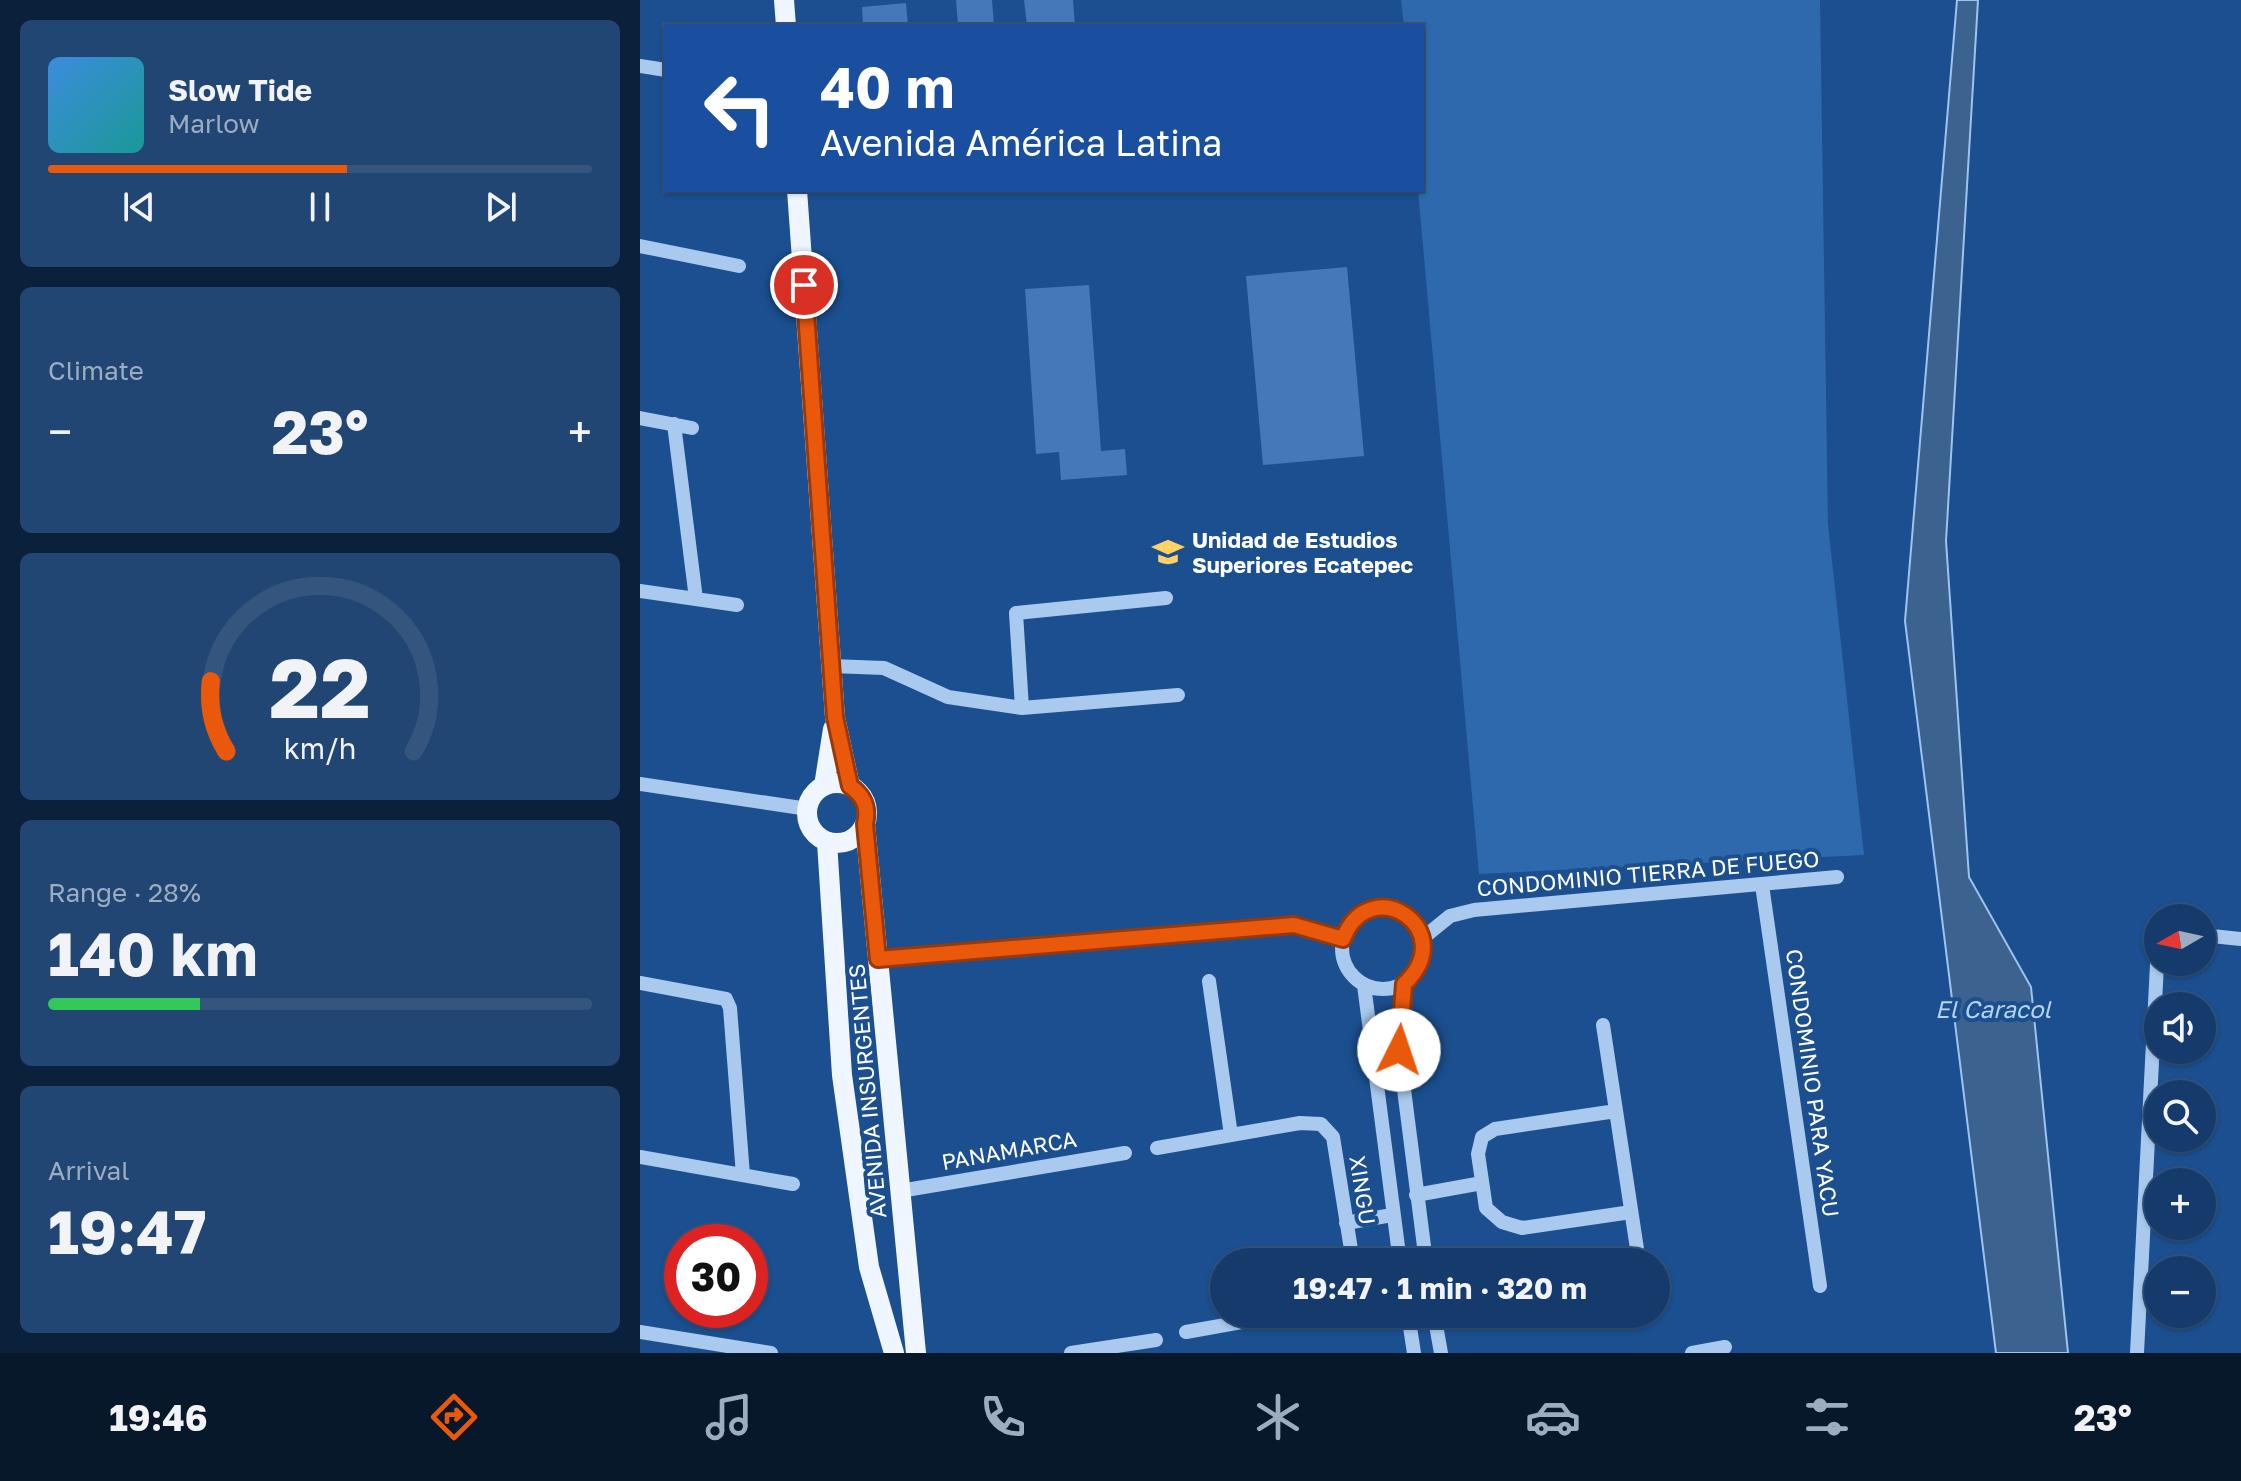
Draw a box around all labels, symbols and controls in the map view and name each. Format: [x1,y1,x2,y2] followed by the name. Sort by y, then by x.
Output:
[820,53,954,120] text: 40 m
[688,56,792,160] icon: left
[168,72,312,108] text: Slow Tide
[168,108,260,139] text: Marlow
[820,121,1222,164] text: Avenida América Latina
[117,185,161,229] icon: previous
[298,185,342,229] icon: pause
[479,185,523,229] icon: next
[770,251,838,319] pin
[782,263,826,307] icon: arrive
[48,355,144,386] text: Climate
[272,395,368,467] text: 23°
[48,405,72,458] text: −
[568,405,592,458] text: +
[1192,526,1414,578] place label: Unidad de Estudios Superiores Ecatepec
[1151,535,1185,569] school or university icon: Unidad de Estudios Superiores Ecatepec
[269,636,371,736] text: 22
[284,732,356,766] text: km/h
[1476,845,1820,901] street label: CONDOMINIO TIERRA DE FUEGO
[48,877,201,908] text: Range · 28%
[2144,904,2216,976] north arrow
[2144,904,2216,1328] map controls
[48,917,258,989] text: 140 km
[1781,947,1845,1219] street label: CONDOMINIO PARA YACU
[842,963,892,1219] street label: AVENIDA INSURGENTES
[2144,992,2216,1064] button: sound
[1935,994,2052,1023] water label: El Caracol
[1357,1008,1441,1092] position arrow
[2144,1080,2216,1152] button: search
[939,1125,1079,1175] street label: PANAMARCA
[1344,1153,1382,1227] street label: XINGU
[48,1155,129,1186] text: Arrival
[2144,1168,2216,1240] button: +
[48,1195,206,1267] text: 19:47
[664,1224,768,1328] speed limit sign: 30
[2144,1256,2216,1328] button: −
[1293,1270,1587,1306] text: 19:47 · 1 min · 320 m
[426,1389,482,1445] icon: directions
[701,1389,757,1445] icon: music
[975,1389,1031,1445] icon: phone
[1250,1389,1306,1445] icon: climate
[1525,1389,1581,1445] icon: car
[1799,1389,1855,1445] icon: filters
[109,1396,208,1439] text: 19:46
[2074,1396,2132,1439] text: 23°

